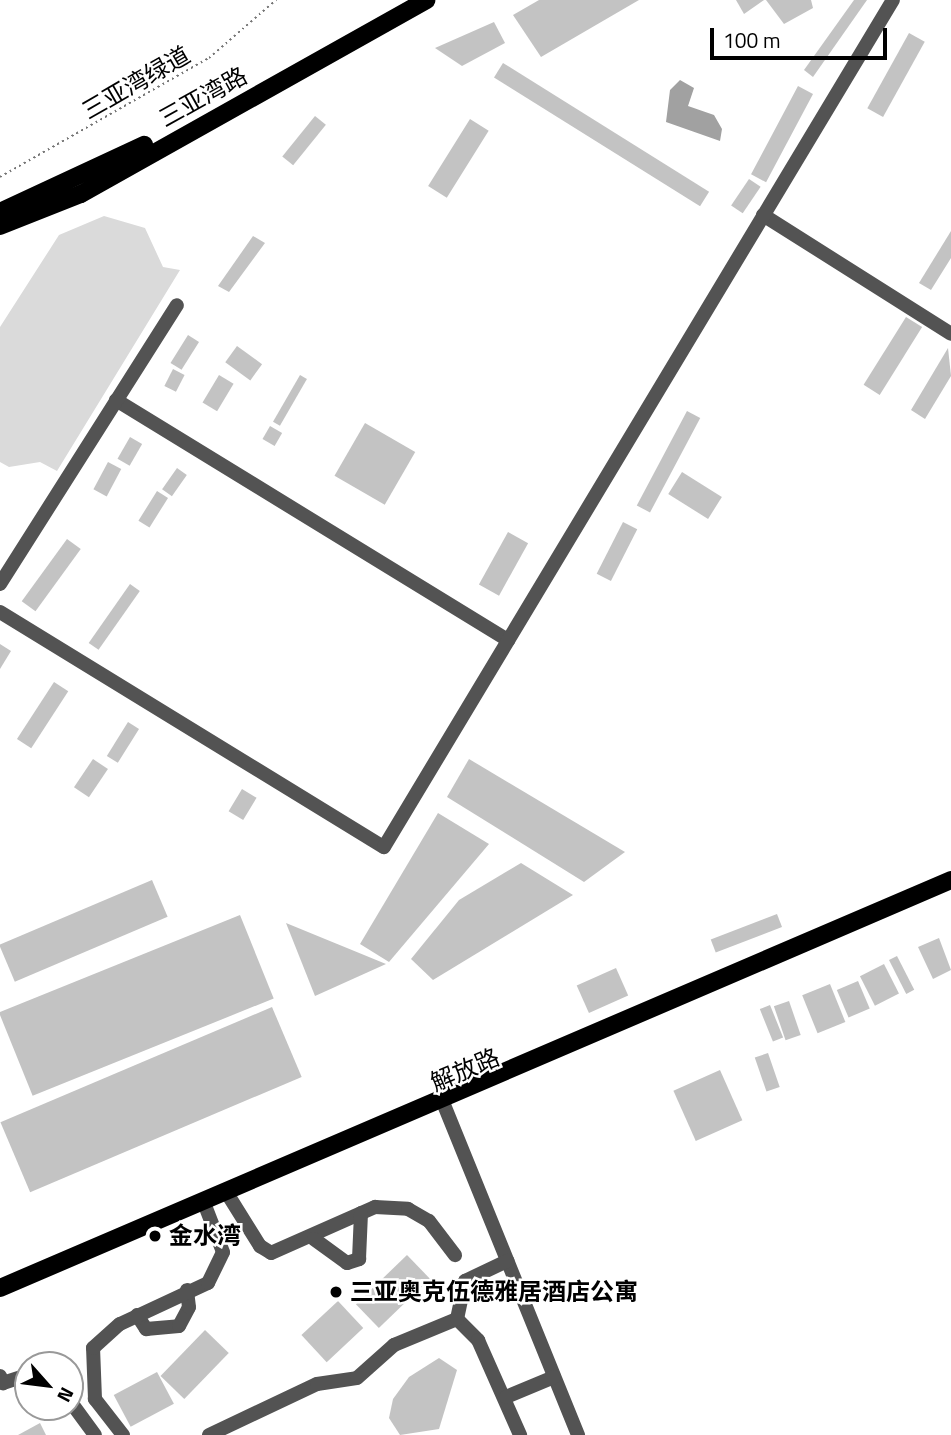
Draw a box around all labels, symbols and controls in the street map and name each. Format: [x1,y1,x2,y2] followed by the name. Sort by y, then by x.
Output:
[713,14,890,58] scale bar
[723,24,780,56] text: 100 m
[77,41,195,125] street label: 三亚湾绿道
[154,61,252,133] street label: 三亚湾路
[426,1043,504,1097] street label: 解放路
[169,1222,241,1250] place label: 金水湾
[147,1228,163,1244] marker: 金水湾
[350,1278,638,1306] place label: 三亚奥克伍德雅居酒店公寓
[328,1284,344,1300] marker: 三亚奥克伍德雅居酒店公寓
[14,1351,84,1421] north arrow
[50,1383,82,1408] text: N

